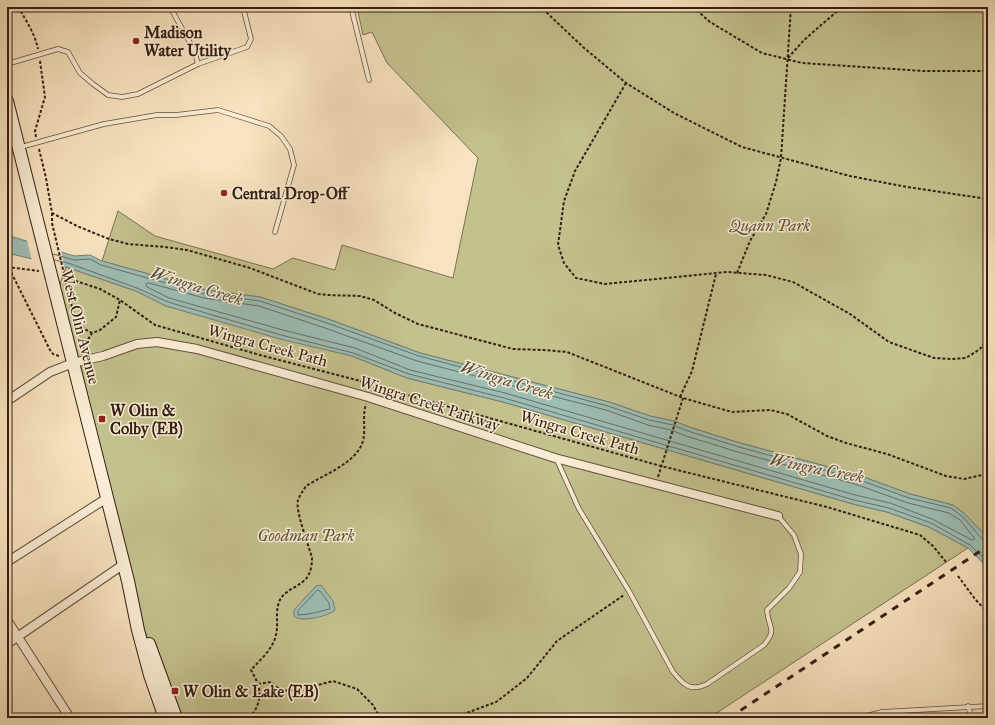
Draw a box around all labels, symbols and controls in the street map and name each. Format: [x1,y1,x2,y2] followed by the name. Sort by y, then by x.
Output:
[144,23,233,61] place label: Madison Water Utility
[131,36,141,46] marker: Madison Water Utility
[232,184,351,204] place label: Central Drop-Off
[219,188,229,198] marker: Central Drop-Off
[729,216,810,235] park label: Quann Park
[148,262,246,311] water label: Wingra Creek
[57,268,104,387] street label: West Olin Avenue
[206,320,330,372] street label: Wingra Creek Path
[458,356,556,405] water label: Wingra Creek
[357,372,503,436] street label: Wingra Creek Parkway
[110,401,183,439] place label: W Olin & Colby (EB)
[518,406,642,460] street label: Wingra Creek Path
[97,414,107,424] marker: W Olin & Colby (EB)
[768,449,866,488] water label: Wingra Creek
[257,526,355,545] park label: Goodman Park
[183,682,319,702] place label: W Olin & Lake (EB)
[170,686,180,696] marker: W Olin & Lake (EB)

